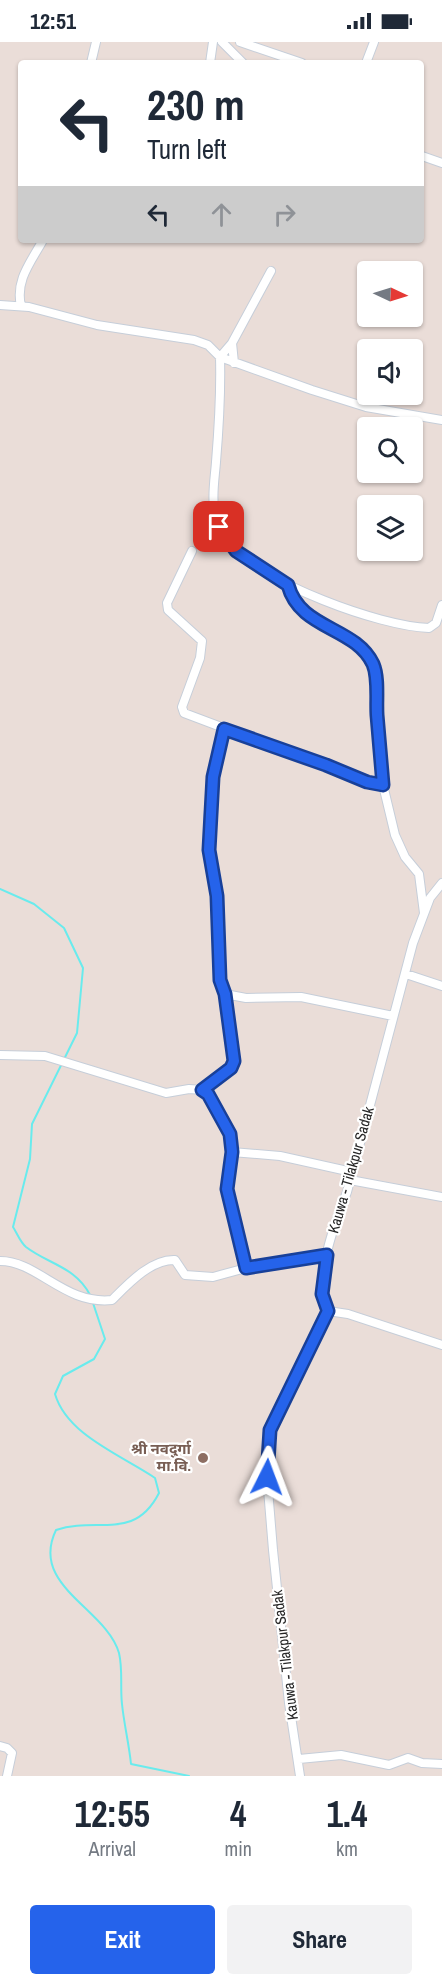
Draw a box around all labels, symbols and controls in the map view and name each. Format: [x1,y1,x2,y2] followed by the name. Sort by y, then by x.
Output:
[30,6,76,36] text: 12:51
[147,77,245,133] text: 230 m
[48,84,126,162] icon: left
[147,131,226,167] text: Turn left
[142,198,175,231] icon: left
[205,198,238,231] icon: ahead
[268,198,301,231] icon: right
[357,261,423,327] north arrow
[357,261,423,561] map controls
[357,339,423,405] button: sound
[357,417,423,483] button: search
[357,495,423,561] button: layers
[193,501,244,552] pin
[202,510,235,543] icon: arrive
[322,1103,379,1236] street label: Kauwa - Tilakpur Sadak
[131,1438,192,1476] place label: श्री नवदुर्गा मा.वि.
[235,1445,299,1509] position arrow
[196,1451,210,1465] marker: श्री नवदुर्गा मा.वि.
[266,1588,303,1721] street label: Kauwa - Tilakpur Sadak
[75,1790,150,1838] text: 12:55
[230,1790,246,1838] text: 4
[326,1790,367,1838] text: 1.4
[89,1835,136,1862] text: Arrival
[225,1835,252,1862] text: min
[336,1835,358,1862] text: km
[30,1905,215,1974] button: Exit
[227,1905,412,1974] button: Share

